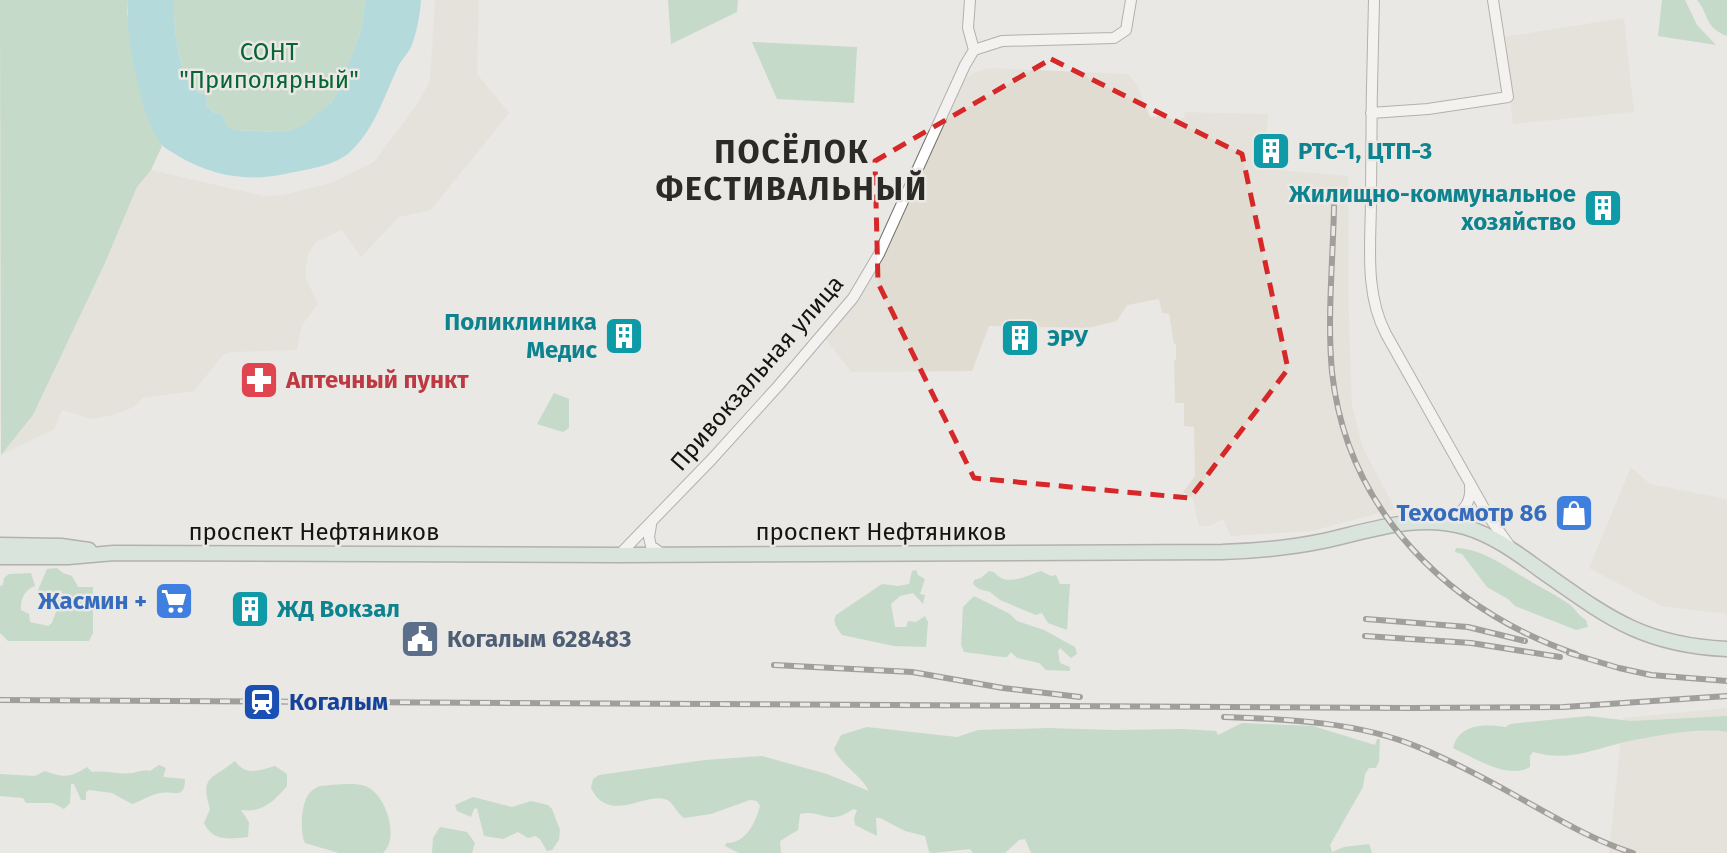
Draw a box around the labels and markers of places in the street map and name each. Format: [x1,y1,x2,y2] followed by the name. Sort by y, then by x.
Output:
[1250,130,1292,172] building icon: РТС-1, ЦТП-3
[1298,137,1432,165] place label: РТС-1, ЦТП-3
[1288,180,1576,236] place label: Жилищно-коммунальное хозяйство
[1582,187,1624,229] building icon: Жилищно-коммунальное хозяйство
[444,308,598,364] place label: Поликлиника Медис
[603,315,645,357] building icon: Поликлиника Медис
[999,317,1041,359] building icon: ЭРУ
[1047,324,1089,352] place label: ЭРУ
[238,359,280,401] pharmacy icon: Аптечный пункт
[285,366,469,394] place label: Аптечный пункт
[1553,492,1595,534] shop icon: Техосмотр 86
[1397,499,1547,527] place label: Техосмотр 86
[153,580,195,622] supermarket icon: Жасмин +
[37,587,147,615] place label: Жасмин +
[229,588,271,630] building icon: ЖД Вокзал
[276,595,400,623] place label: ЖД Вокзал
[399,618,441,660] public building icon: Когалым 628483
[447,625,631,653] place label: Когалым 628483
[241,681,283,723] station icon: Когалым
[289,688,388,716] place label: Когалым

